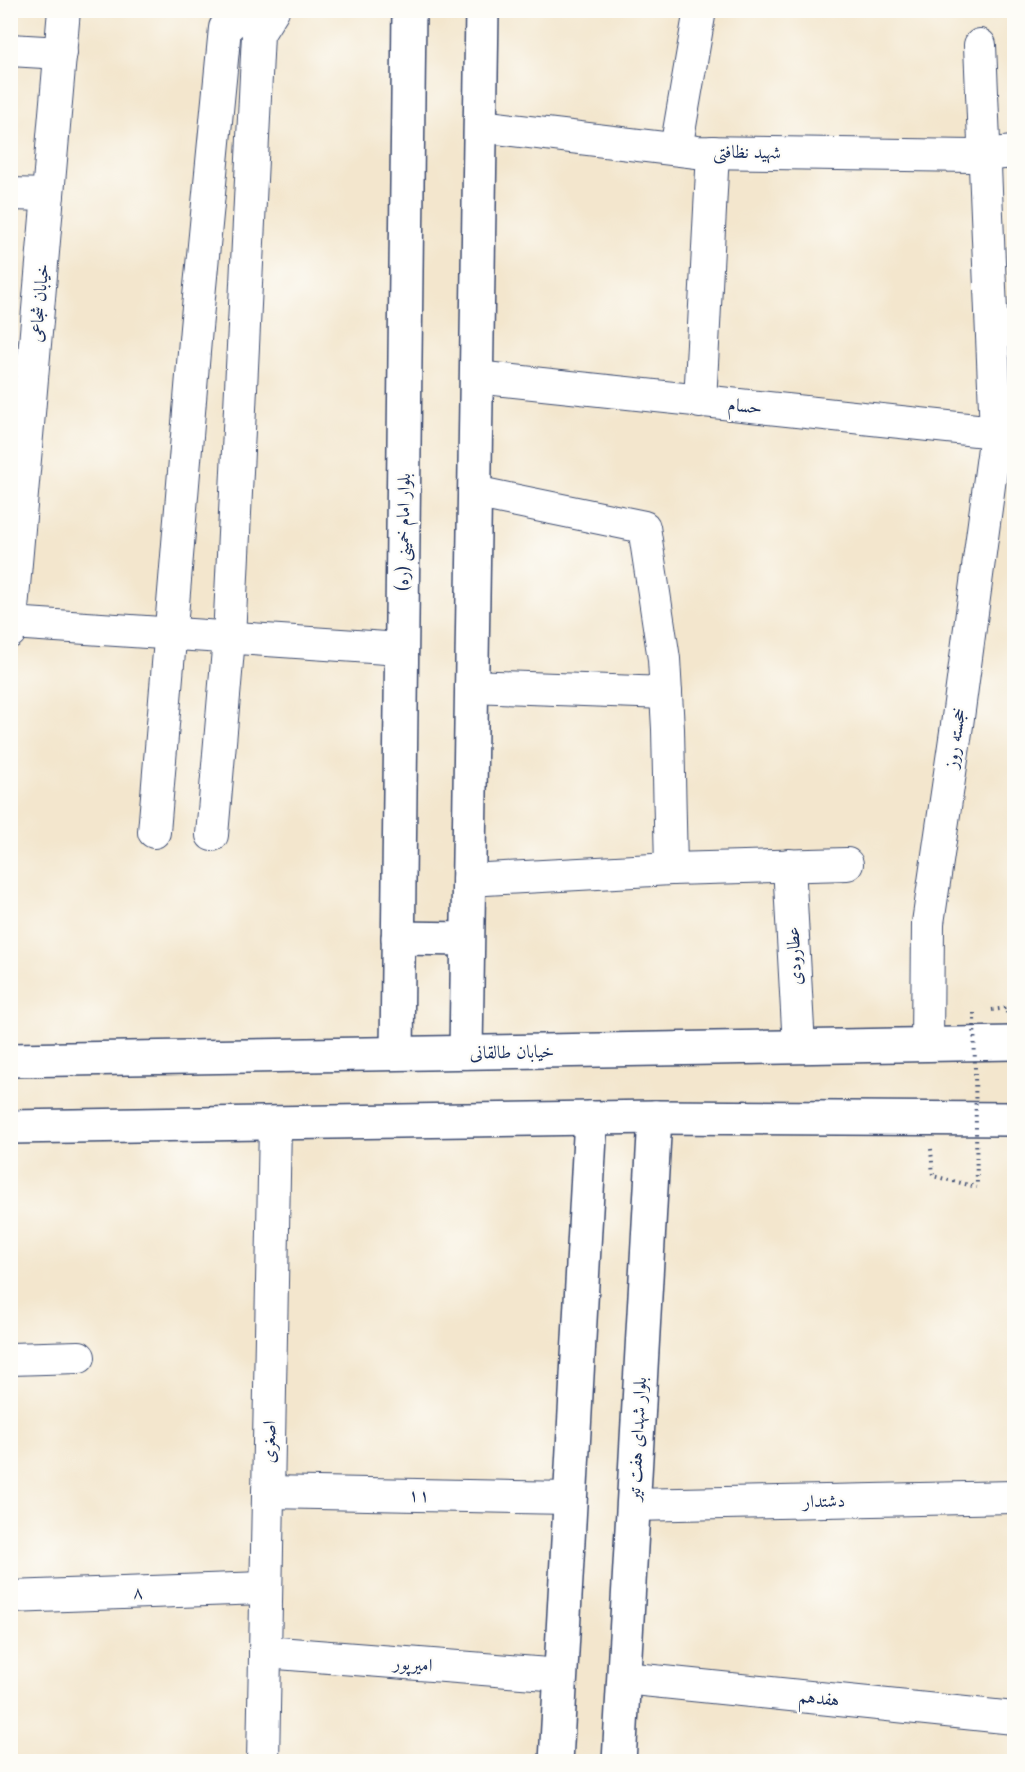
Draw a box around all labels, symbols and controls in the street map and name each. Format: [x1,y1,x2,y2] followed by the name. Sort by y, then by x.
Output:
[713,140,781,166] street label: شهید نظافتی
[25,263,53,343] street label: خیابان شجاعی
[726,393,763,424] street label: حسام
[391,473,420,591] street label: بلوار امام خمینی (ره)
[940,706,970,771] street label: خجسته روز
[781,926,807,986] street label: عطارودی
[470,1040,554,1064] street label: خیابان طالقانی
[623,1377,652,1504] street label: بلوار شهدای هفت تیر
[258,1420,281,1464] street label: اصغری
[408,1484,430,1506] street label: ۱۱
[801,1490,845,1512] street label: دشتدار
[132,1581,144,1603] street label: ۸
[391,1652,433,1678] street label: امیرپور
[797,1685,841,1717] street label: هفدهم

